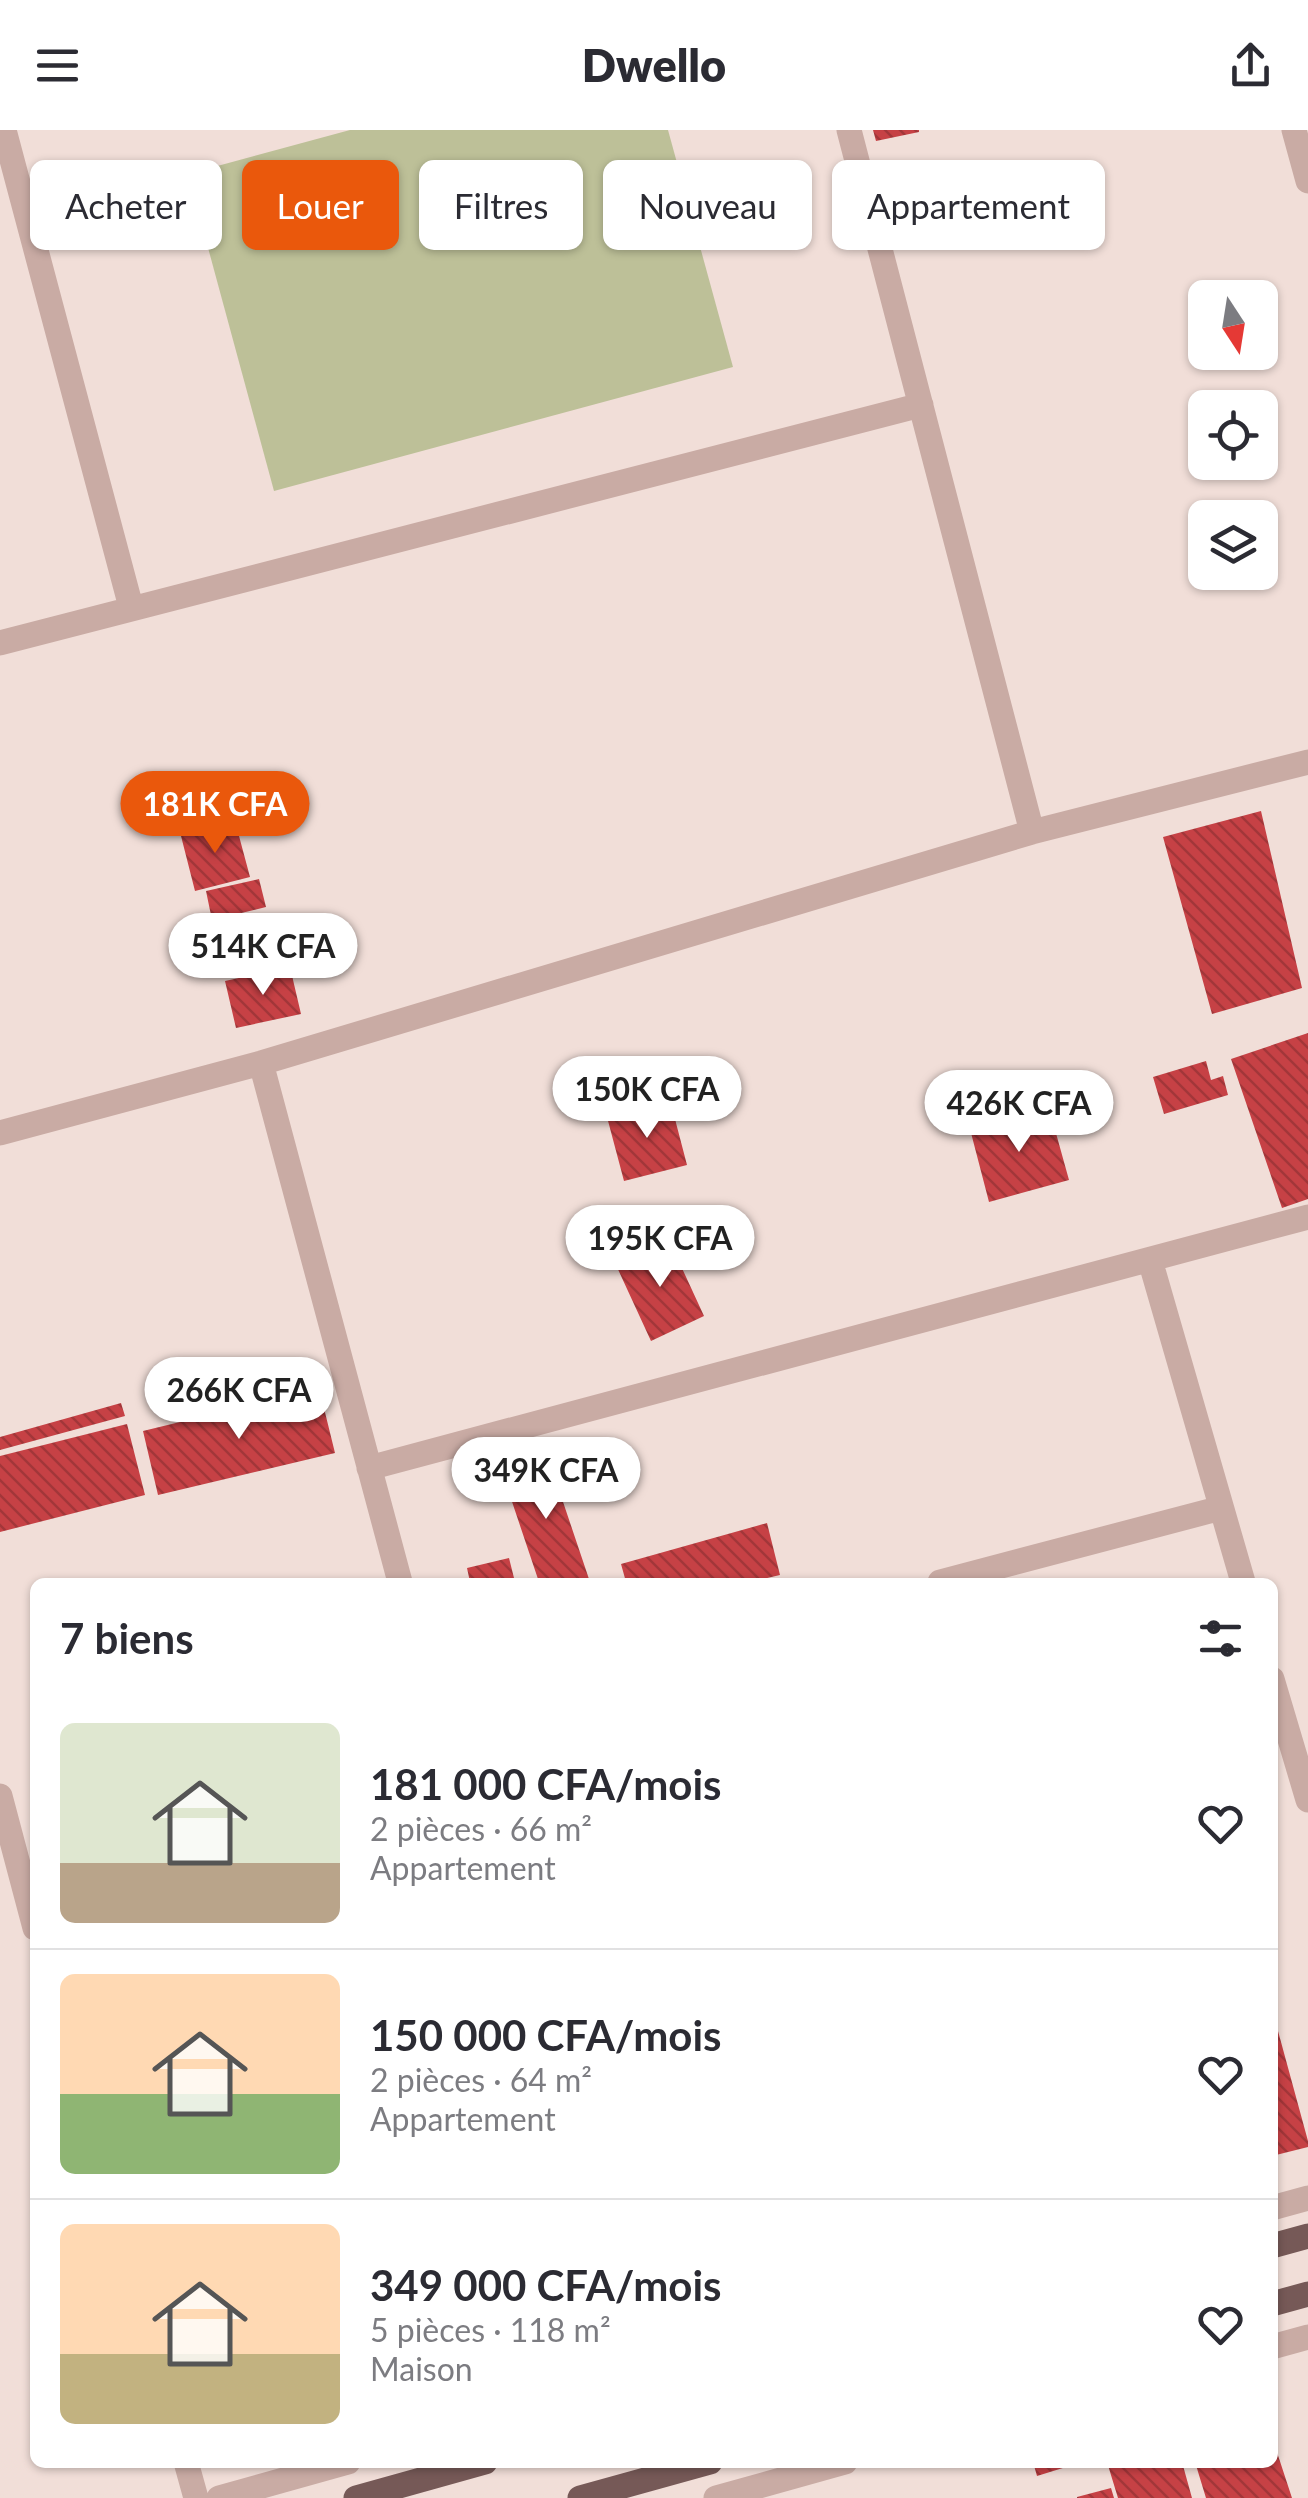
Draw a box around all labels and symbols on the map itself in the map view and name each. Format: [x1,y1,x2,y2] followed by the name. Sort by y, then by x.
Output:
[1188,280,1278,370] north arrow
[112,771,318,856] pin: 181K CFA
[160,913,366,998] pin: 514K CFA
[544,1056,750,1141] pin: 150K CFA
[916,1070,1122,1155] pin: 426K CFA
[557,1205,763,1290] pin: 195K CFA
[136,1357,342,1442] pin: 266K CFA
[443,1437,649,1522] pin: 349K CFA

